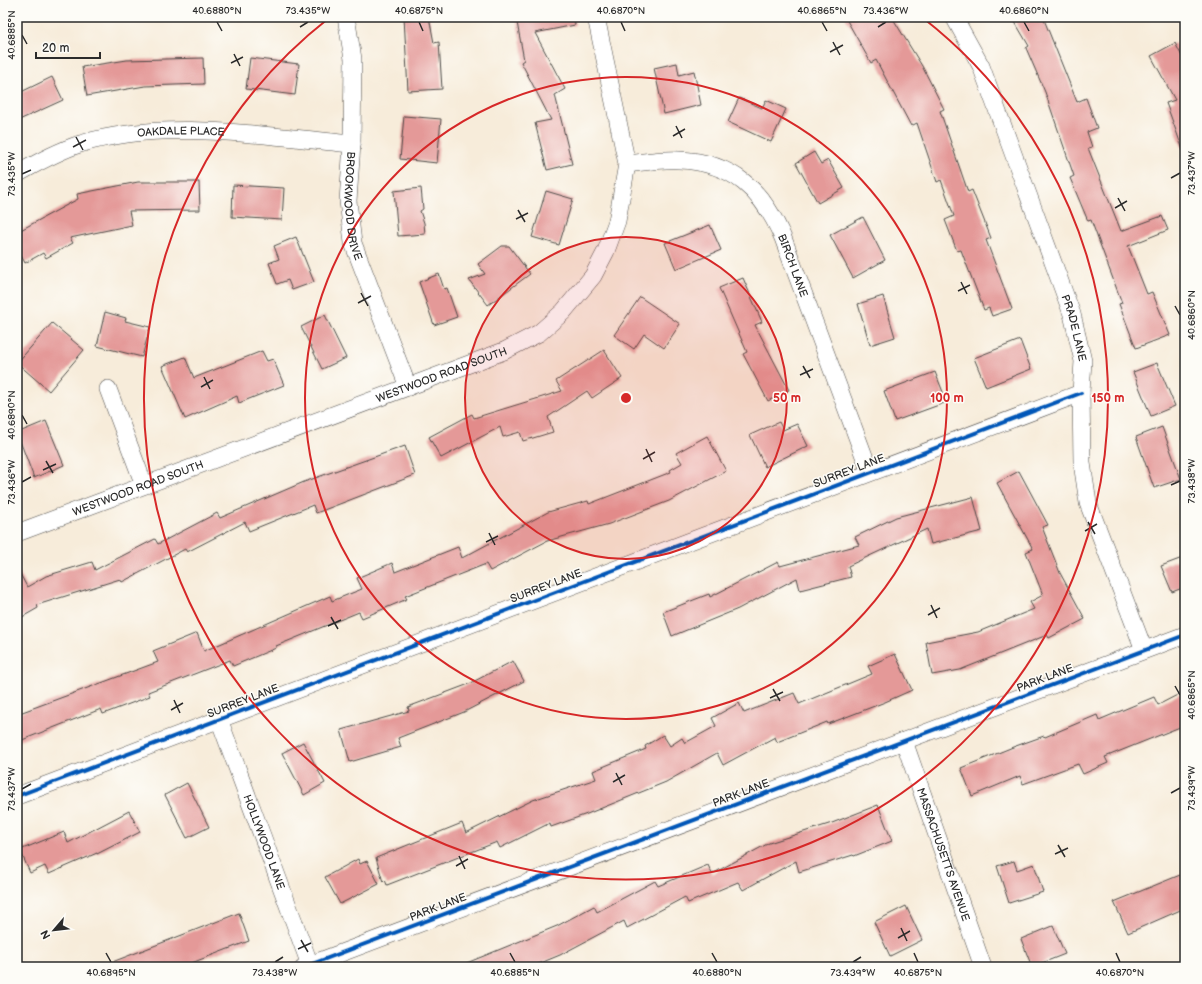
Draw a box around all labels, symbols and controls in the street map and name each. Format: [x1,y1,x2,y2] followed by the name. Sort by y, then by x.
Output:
[192,5,242,17] text: 40.6880°N
[286,5,330,17] text: 73.435°W
[395,5,443,17] text: 40.6875°N
[597,5,645,17] text: 40.6870°N
[797,5,847,17] text: 40.6865°N
[864,5,908,17] text: 73.436°W
[999,5,1049,17] text: 40.6860°N
[6,10,18,60] text: 40.6885°N
[36,34,100,60] scale bar
[42,41,69,56] text: 20 m
[136,124,225,139] street label: OAKDALE PLACE
[341,151,365,262] street label: BROOKWOOD DRIVE
[1186,151,1198,195] text: 73.437°W
[6,152,18,196] text: 73.435°W
[776,232,811,299] street label: BIRCH LANE
[1186,290,1198,340] text: 40.6860°N
[1059,293,1089,362] street label: PRADE LANE
[374,344,509,405] street label: WESTWOOD ROAD SOUTH
[6,390,18,440] text: 40.6890°N
[619,391,633,405] centre of rings
[773,391,801,406] text: 50 m
[930,391,964,406] text: 100 m
[1092,391,1124,406] text: 150 m
[811,451,887,491] street label: SURREY LANE
[71,457,205,518] street label: WESTWOOD ROAD SOUTH
[1186,459,1198,503] text: 73.438°W
[6,460,18,504] text: 73.436°W
[508,566,584,606] street label: SURREY LANE
[1015,661,1075,695] street label: PARK LANE
[1186,670,1198,720] text: 40.6865°N
[205,681,281,721] street label: SURREY LANE
[1186,766,1198,810] text: 73.439°W
[6,767,18,811] text: 73.437°W
[711,776,771,810] street label: PARK LANE
[914,786,973,923] street label: MASSACHUSETTS AVENUE
[241,793,288,891] street label: HOLLYWOOD LANE
[408,890,468,924] street label: PARK LANE
[34,910,74,950] north arrow
[38,928,53,941] text: N
[86,967,136,979] text: 40.6895°N
[253,967,297,979] text: 73.438°W
[490,967,540,979] text: 40.6885°N
[692,967,742,979] text: 40.6880°N
[831,967,875,979] text: 73.439°W
[894,967,942,979] text: 40.6875°N
[1096,967,1144,979] text: 40.6870°N

